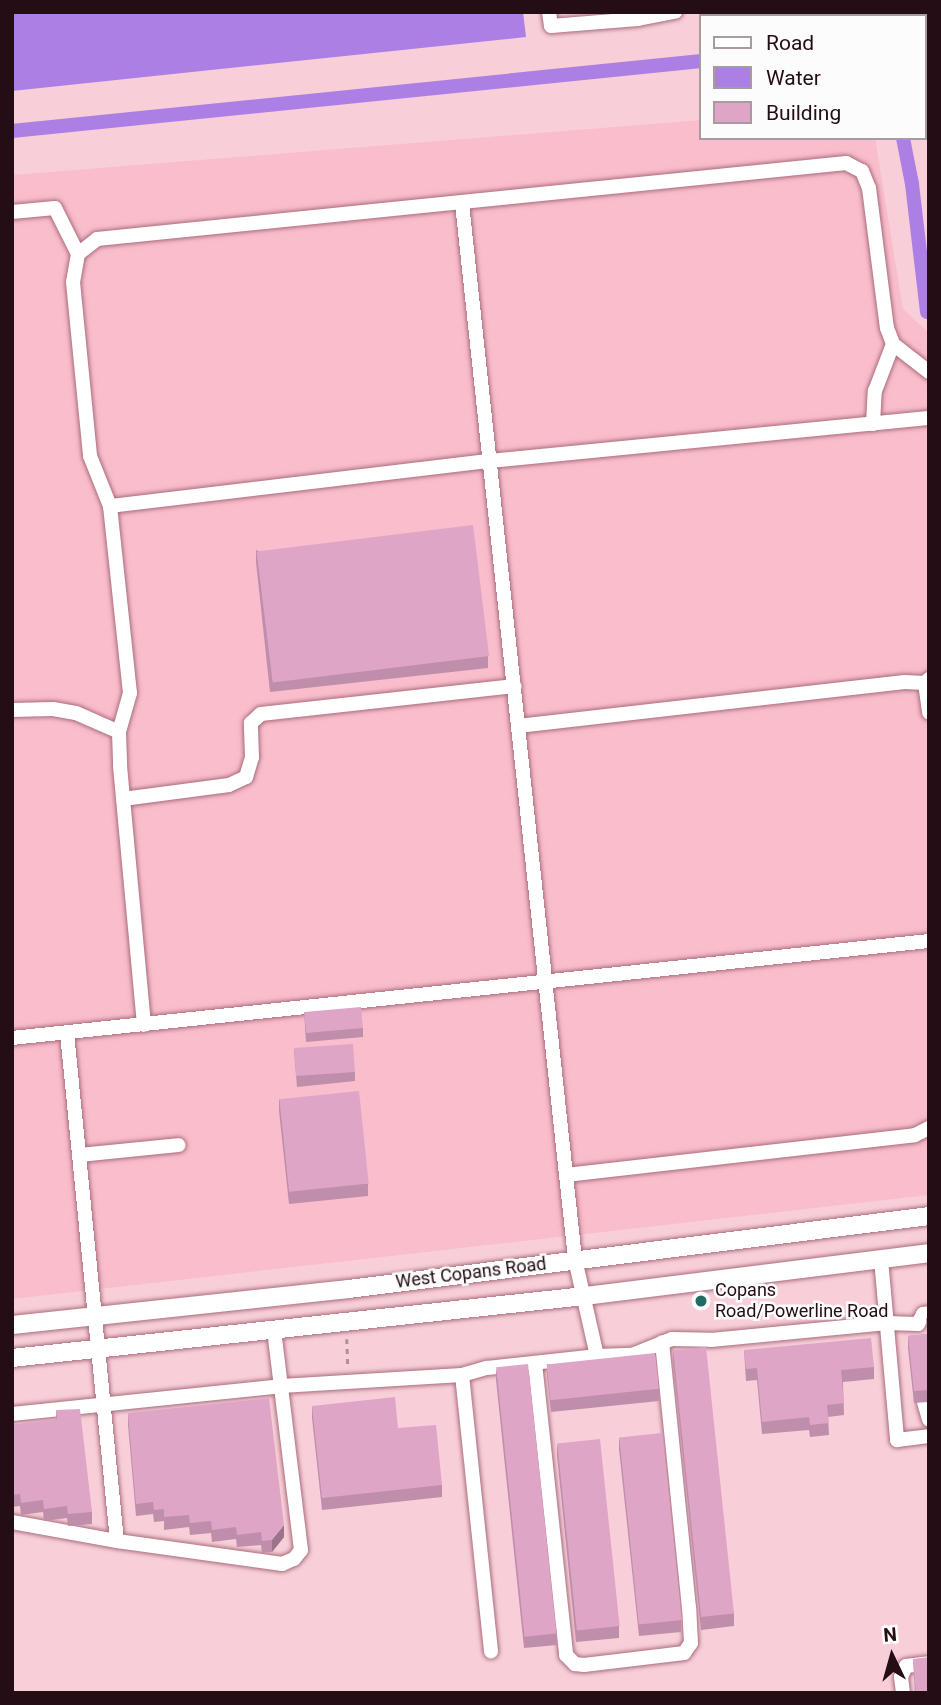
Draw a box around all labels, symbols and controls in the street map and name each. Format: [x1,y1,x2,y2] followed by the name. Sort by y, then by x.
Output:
[699,14,927,140] legend
[766,31,814,55] text: Road
[766,66,821,90] text: Water
[766,101,841,125] text: Building
[394,1253,548,1293] street label: West Copans Road
[715,1280,888,1322] place label: Copans Road/Powerline Road
[693,1293,709,1309] marker: Copans Road/Powerline Road
[857,1621,927,1691] north arrow
[882,1623,898,1647] text: N

